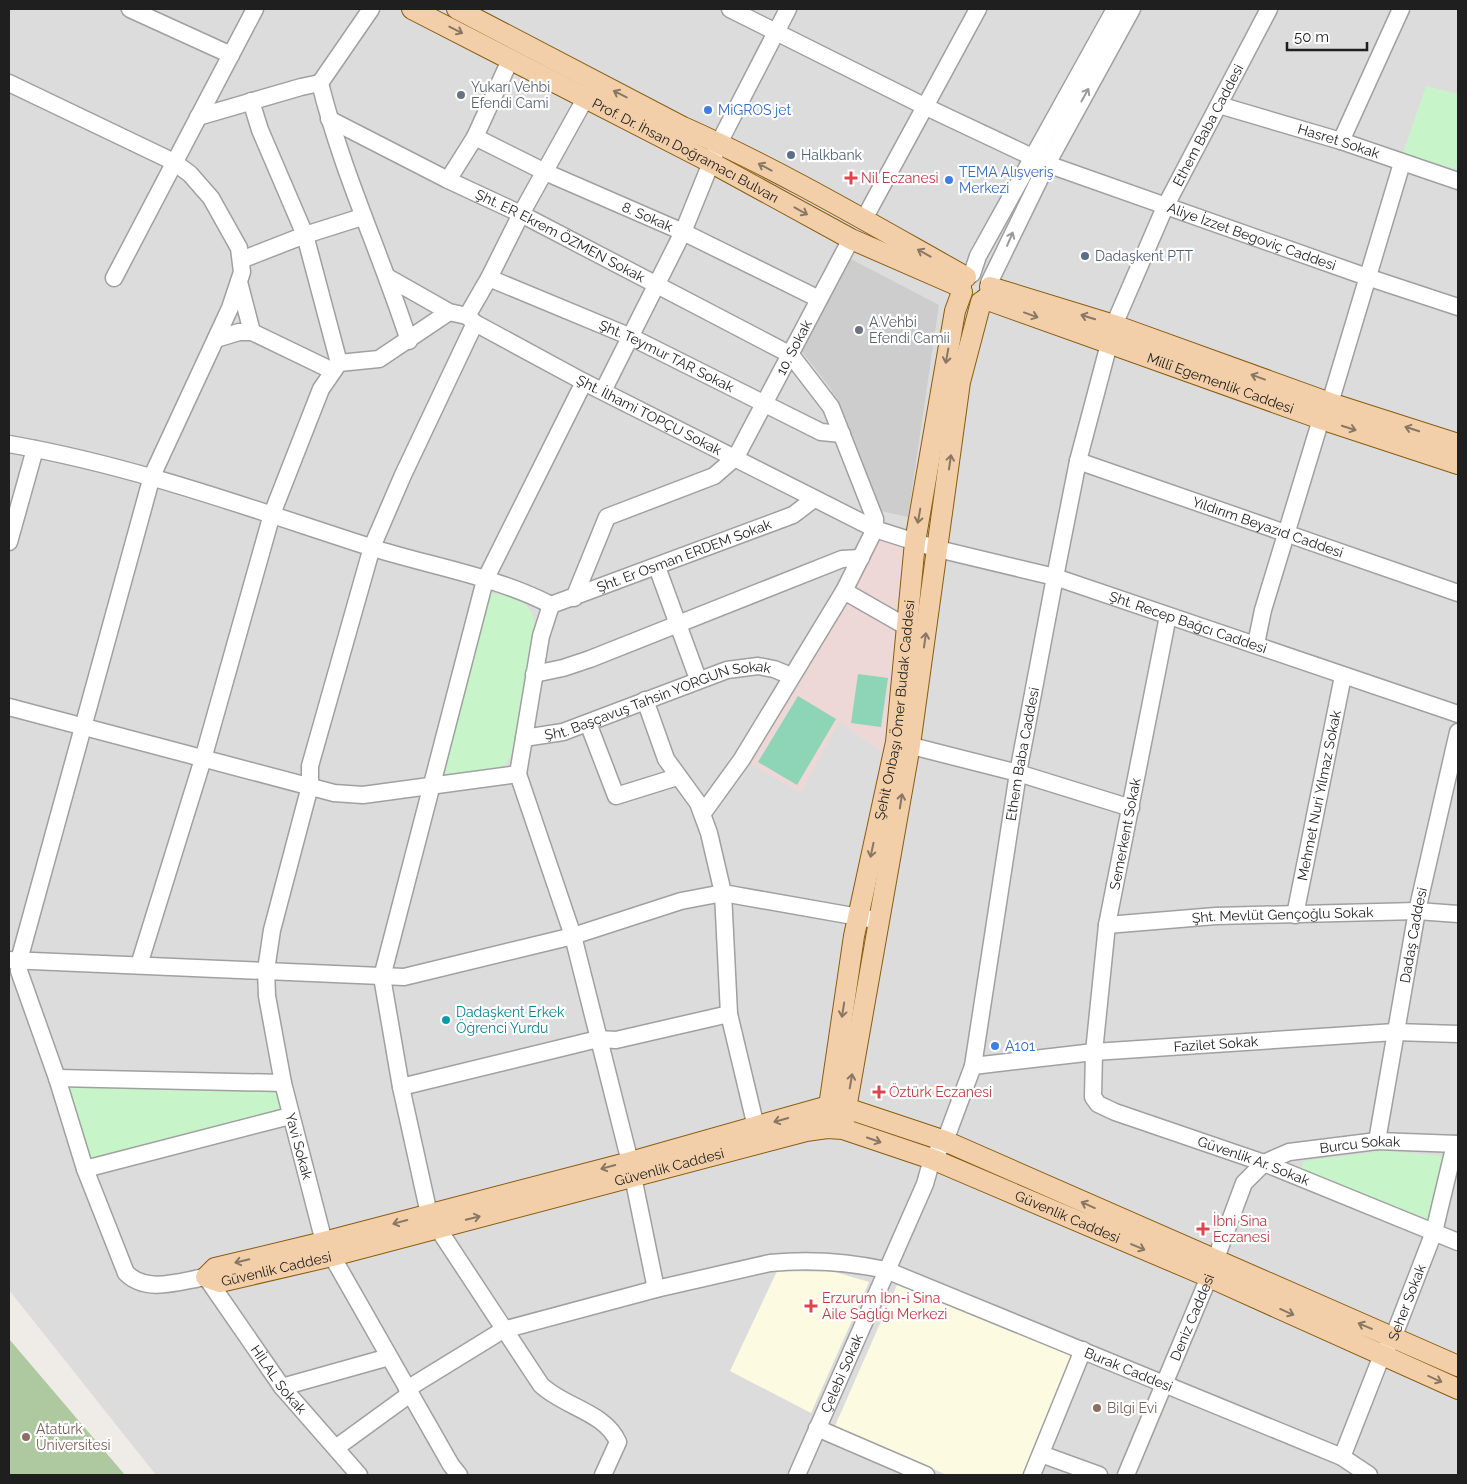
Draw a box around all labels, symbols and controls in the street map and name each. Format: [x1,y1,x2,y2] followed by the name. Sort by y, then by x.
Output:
[1287,20,1367,52] scale bar
[448,26,463,35] one-way arrow
[1294,28,1329,46] text: 50 m
[1169,61,1247,189] street label: Ethem Baba Caddesi
[471,79,550,111] place label: Yukarı Vehbi Efendi Cami
[1081,88,1091,103] one-way arrow
[455,89,467,101] marker: Yukarı Vehbi Efendi Cami
[613,89,628,99] one-way arrow
[590,95,782,206] street label: Prof. Dr. İhsan Doğramacı Bulvarı
[718,102,791,118] place label: MiGROS jet
[702,104,714,116] marker: MiGROS jet
[1296,121,1382,162] street label: Hasret Sokak
[801,147,863,163] place label: Halkbank
[785,149,797,161] marker: Halkbank
[758,162,773,172] one-way arrow
[959,164,1054,196] place label: TEMA Alışveriş Merkezi
[861,170,939,186] place label: Nil Eczanesi
[845,172,857,184] marker: Nil Eczanesi
[943,174,955,186] marker: TEMA Alışveriş Merkezi
[473,186,648,286] street label: Şht. ER Ekrem ÖZMEN Sokak
[620,198,676,235] street label: 8. Sokak
[1165,199,1338,273] street label: Aliye İzzet Begoviç Caddesi
[793,207,808,216] one-way arrow
[1006,232,1016,247] one-way arrow
[916,248,931,258] one-way arrow
[1095,248,1194,264] place label: Dadaşkent PTT
[1079,250,1091,262] marker: Dadaşkent PTT
[1023,311,1038,320] one-way arrow
[1081,312,1097,321] one-way arrow
[869,314,950,346] place label: A.Vehbi Efendi Camii
[597,317,737,395] street label: Şht. Teymur TAR Sokak
[773,317,815,378] street label: 10. Sokak
[853,324,865,336] marker: A.Vehbi Efendi Camii
[942,348,952,364] one-way arrow
[1145,350,1296,417] street label: Millî Egemenlik Caddesi
[574,372,725,458] street label: Şht. İlhami TOPÇU Sokak
[1251,372,1266,381] one-way arrow
[1340,424,1356,434] one-way arrow
[1405,424,1420,433] one-way arrow
[945,454,955,470] one-way arrow
[1190,493,1345,561] street label: Yıldırım Beyazıd Caddesi
[914,508,924,524] one-way arrow
[595,516,774,595] street label: Şht. Er Osman ERDEM Sokak
[1107,588,1269,656] street label: Şht. Recep Bağcı Caddesi
[871,599,917,821] street label: Şehit Onbaşı Ömer Budak Caddesi
[920,632,930,648] one-way arrow
[543,658,773,743] street label: Şht. Başçavuş Tahsin YORGUN Sokak
[1003,686,1042,822] street label: Ethem Baba Caddesi
[1294,708,1344,882] street label: Mehmet Nuri Yılmaz Sokak
[1106,776,1144,891] street label: Semerkent Sokak
[896,793,906,809] one-way arrow
[867,842,876,858] one-way arrow
[1397,886,1430,984] street label: Dadaş Caddesi
[1191,904,1374,926] street label: Şht. Mevlüt Gençoğlu Sokak
[837,1001,847,1017] one-way arrow
[456,1004,565,1036] place label: Dadaşkent Erkek Öğrenci Yurdu
[440,1014,452,1026] marker: Dadaşkent Erkek Öğrenci Yurdu
[1173,1033,1259,1055] street label: Fazilet Sokak
[1005,1038,1035,1054] place label: A101
[989,1040,1001,1052] marker: A101
[847,1074,857,1090] one-way arrow
[889,1082,992,1100] place label: Öztürk Eczanesi
[873,1086,885,1098] marker: Öztürk Eczanesi
[282,1111,316,1182] street label: Yavi Sokak
[774,1115,790,1125] one-way arrow
[1196,1133,1312,1189] street label: Güvenlik Ar. Sokak
[1319,1133,1401,1156] street label: Burcu Sokak
[866,1135,882,1145] one-way arrow
[613,1145,726,1189] street label: Güvenlik Caddesi
[600,1163,616,1173] one-way arrow
[1013,1187,1122,1246] street label: Güvenlik Caddesi
[1081,1200,1096,1209] one-way arrow
[1213,1211,1270,1245] place label: İbni Sina Eczanesi
[465,1213,481,1222] one-way arrow
[392,1218,408,1227] one-way arrow
[1197,1223,1209,1235] marker: İbni Sina Eczanesi
[1130,1242,1145,1252] one-way arrow
[220,1248,333,1289] street label: Güvenlik Caddesi
[234,1257,250,1266] one-way arrow
[1385,1261,1429,1343] street label: Seher Sokak
[1167,1272,1217,1363] street label: Deniz Caddesi
[822,1288,947,1322] place label: Erzurum İbn-i Sina Aile Sağlığı Merkezi
[804,1299,818,1313] marker: Erzurum İbn-i Sina Aile Sağlığı Merkezi
[1279,1308,1294,1318] one-way arrow
[1358,1321,1373,1330] one-way arrow
[817,1331,866,1415] street label: Çelebi Sokak
[247,1342,310,1417] street label: HİLAL Sokak
[1082,1344,1175,1395] street label: Burak Caddesi
[1427,1374,1442,1384] one-way arrow
[1107,1400,1157,1416] place label: Bilgi Evi
[1091,1402,1103,1414] marker: Bilgi Evi
[36,1421,110,1453] place label: Atatürk Üniversitesi
[20,1431,32,1443] marker: Atatürk Üniversitesi

